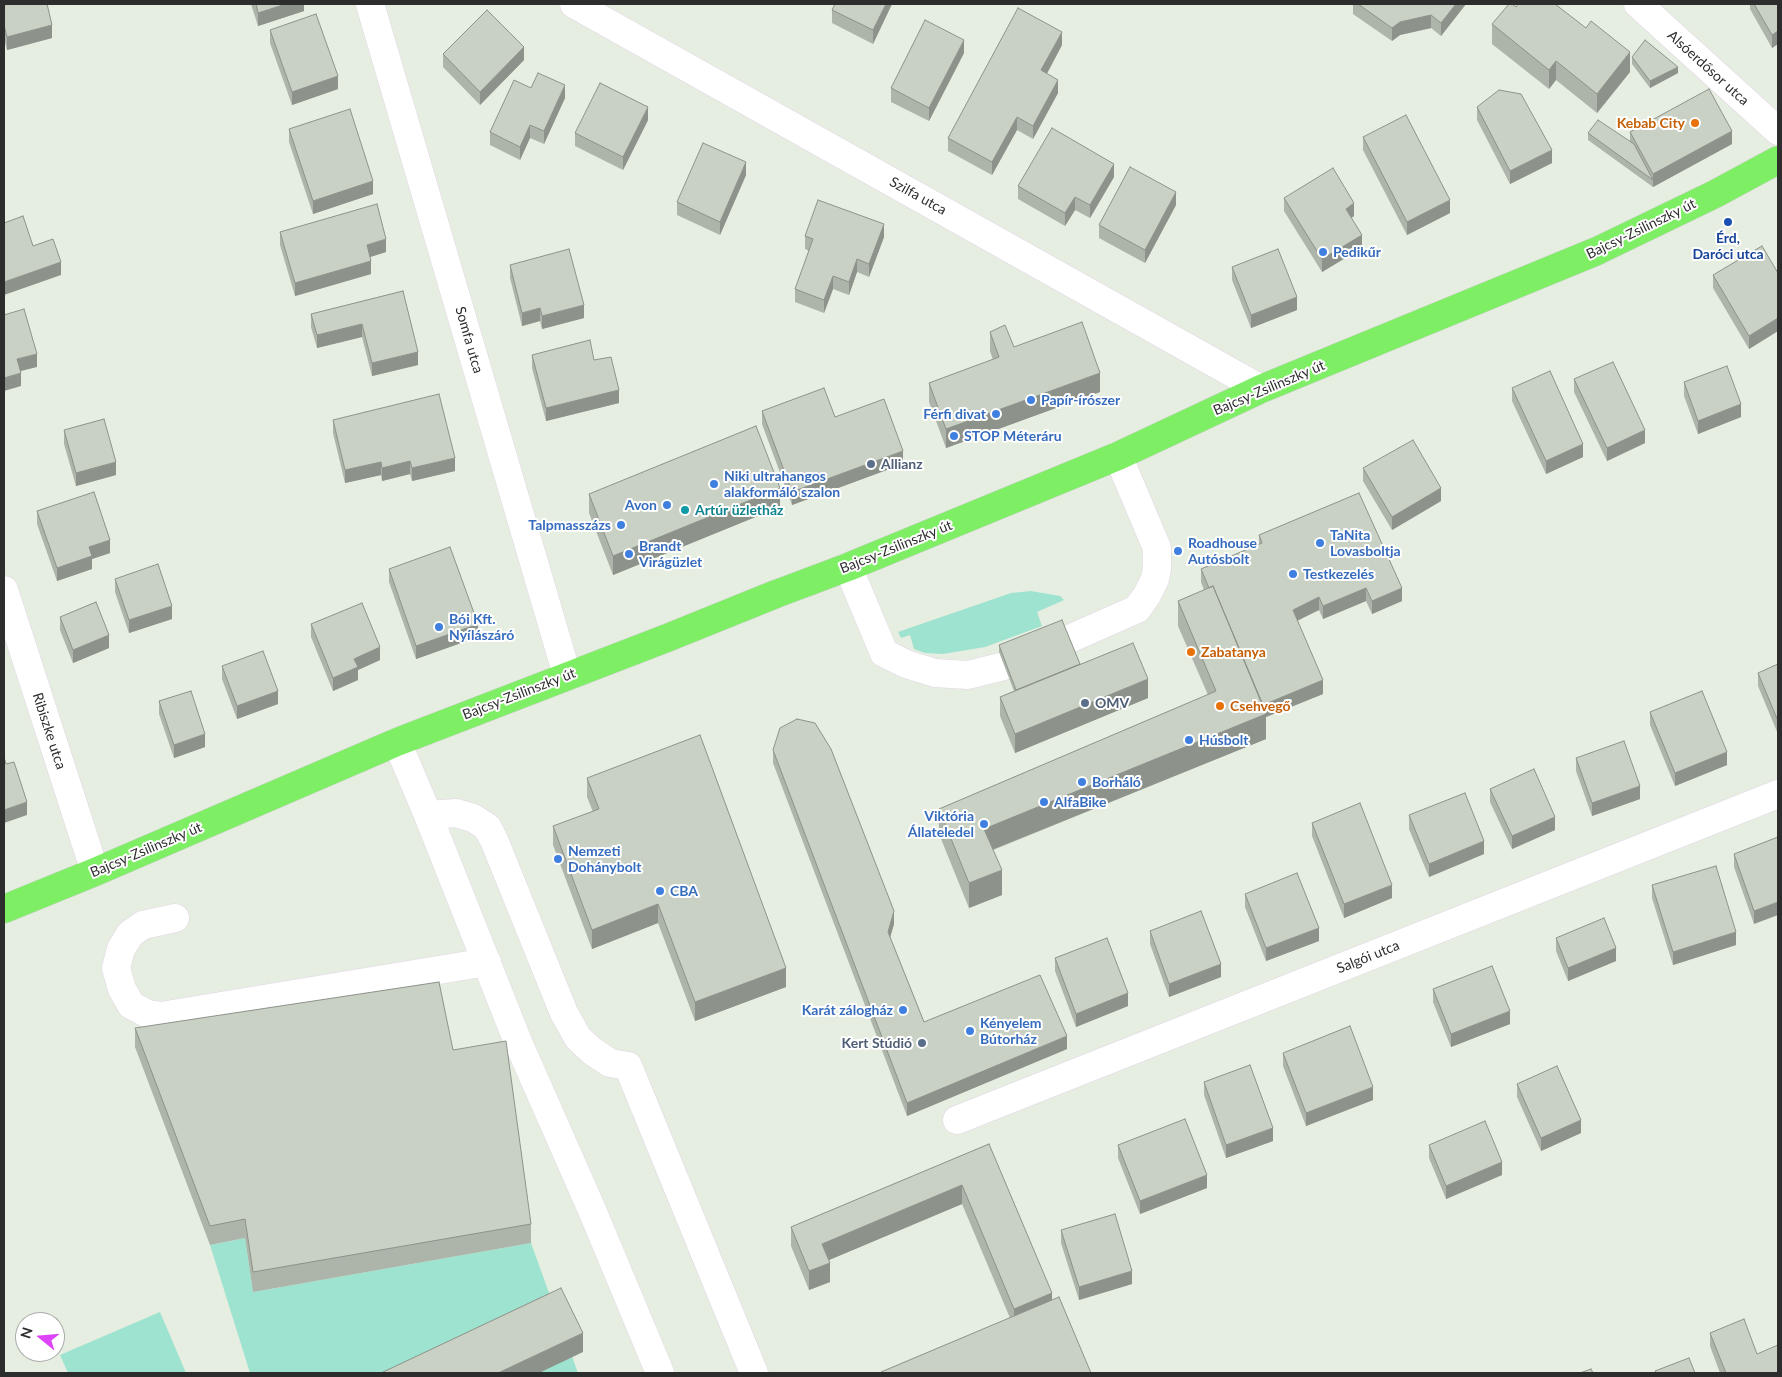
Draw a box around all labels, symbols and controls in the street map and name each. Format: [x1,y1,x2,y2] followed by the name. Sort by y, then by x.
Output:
[1664,27,1752,109] street label: Alsóerdősor utca
[1617,115,1685,131] place label: Kebab City
[1689,117,1701,129] marker: Kebab City
[887,174,949,218] street label: Szilfa utca
[1584,195,1698,263] street label: Bajcsy-Zsilinszky út
[1722,216,1734,228] marker: Érd, Daróci utca
[1692,230,1764,262] place label: Érd, Daróci utca
[1333,244,1381,260] place label: Pedikűr
[1317,246,1329,258] marker: Pedikűr
[451,305,487,375] street label: Somfa utca
[1211,357,1327,419] street label: Bajcsy-Zsilinszky út
[1041,392,1120,408] place label: Papír-írószer
[1025,394,1037,406] marker: Papír-írószer
[923,406,986,422] place label: Férfi divat
[990,408,1002,420] marker: Férfi divat
[964,428,1062,444] place label: STOP Méteráru
[948,430,960,442] marker: STOP Méteráru
[881,456,923,472] place label: Allianz
[865,458,877,470] marker: Allianz
[724,468,840,501] place label: Niki ultrahangos alakformáló szalon
[708,478,720,490] marker: Niki ultrahangos alakformáló szalon
[625,497,657,513] place label: Avon
[661,499,673,511] marker: Avon
[695,502,784,518] place label: Artúr üzletház
[679,504,691,516] marker: Artúr üzletház
[528,517,611,533] place label: Talpmasszázs
[837,517,955,577] street label: Bajcsy-Zsilinszky út
[615,519,627,531] marker: Talpmasszázs
[1330,527,1401,560] place label: TaNita Lovasboltja
[1188,535,1257,568] place label: Roadhouse Autósbolt
[1314,537,1326,549] marker: TaNita Lovasboltja
[639,538,702,570] place label: Brandt Virágüzlet
[1172,545,1184,557] marker: Roadhouse Autósbolt
[623,548,635,560] marker: Brandt Virágüzlet
[1303,566,1374,582] place label: Testkezelés
[1287,568,1299,580] marker: Testkezelés
[449,611,514,644] place label: Bói Kft. Nyílászáró
[433,621,445,633] marker: Bói Kft. Nyílászáró
[1201,644,1266,660] place label: Zabatanya
[1185,646,1197,658] marker: Zabatanya
[460,665,578,723] street label: Bajcsy-Zsilinszky út
[29,690,69,772] street label: Ribiszke utca
[1095,695,1129,711] place label: OMV
[1079,697,1091,709] marker: OMV
[1230,698,1291,714] place label: Csehvegő
[1214,700,1226,712] marker: Csehvegő
[1199,732,1248,748] place label: Húsbolt
[1183,734,1195,746] marker: Húsbolt
[1092,774,1141,790] place label: Borháló
[1076,776,1088,788] marker: Borháló
[1054,794,1106,810] place label: AlfaBike
[1038,796,1050,808] marker: AlfaBike
[908,808,974,840] place label: Viktória Állateledel
[978,818,990,830] marker: Viktória Állateledel
[88,819,204,881] street label: Bajcsy-Zsilinszky út
[568,843,641,876] place label: Nemzeti Dohánybolt
[552,853,564,865] marker: Nemzeti Dohánybolt
[670,883,698,899] place label: CBA
[654,885,666,897] marker: CBA
[1334,937,1402,977] street label: Salgói utca
[802,1002,893,1018] place label: Karát zálogház
[897,1004,909,1016] marker: Karát zálogház
[980,1015,1042,1048] place label: Kényelem Bútorház
[964,1025,976,1037] marker: Kényelem Bútorház
[842,1035,912,1051] place label: Kert Stúdió
[916,1037,928,1049] marker: Kert Stúdió
[15,1312,65,1362] north arrow
[16,1325,36,1340] text: N

